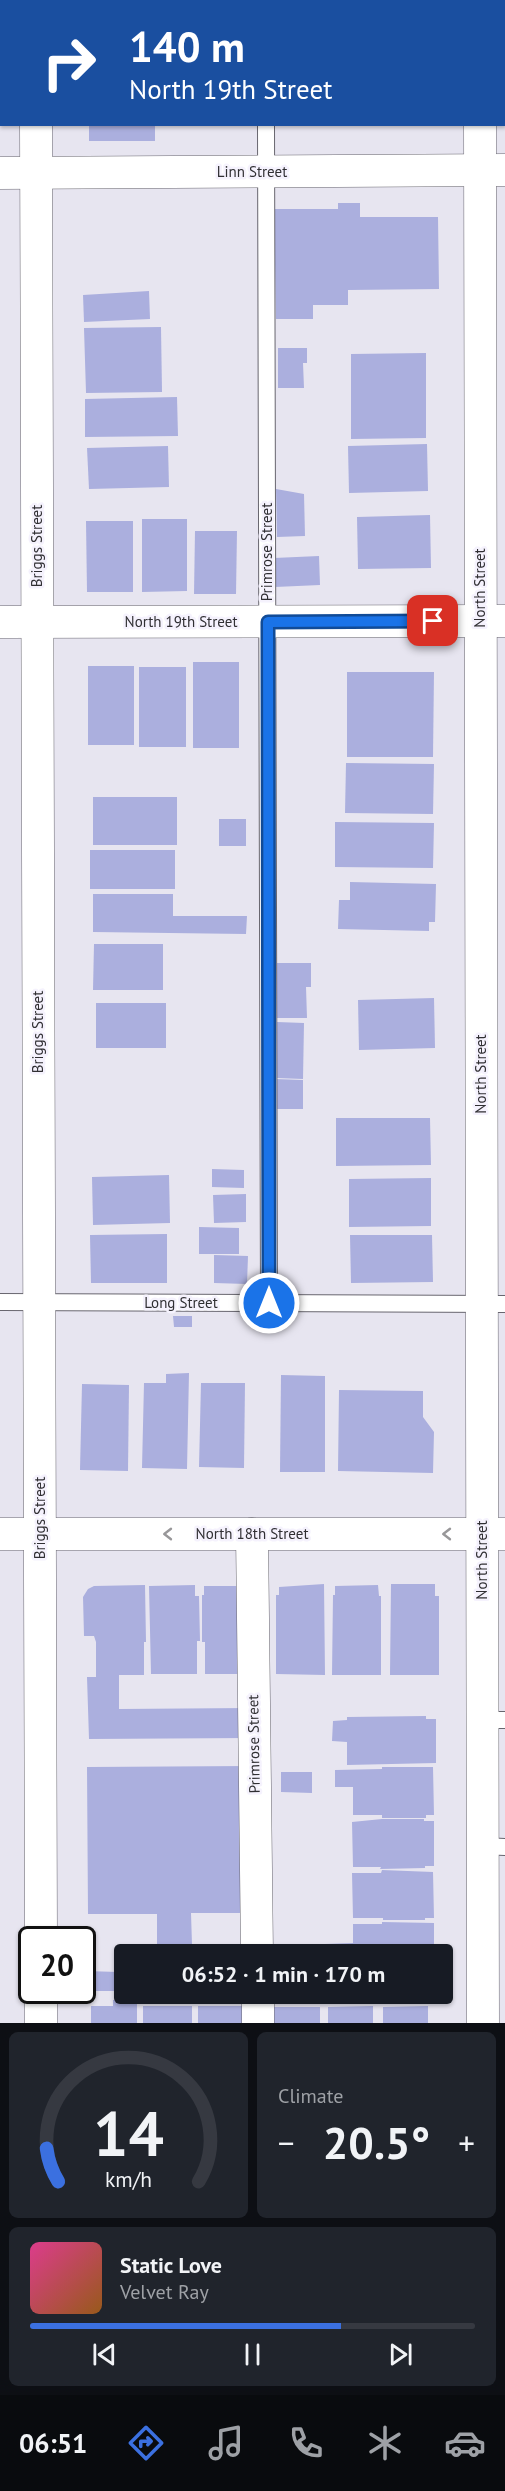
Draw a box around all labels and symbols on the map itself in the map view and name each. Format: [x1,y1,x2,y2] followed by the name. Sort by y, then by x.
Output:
[217,162,287,181] street label: Linn Street
[257,503,276,601] street label: Primrose Street
[27,505,46,587] street label: Briggs Street
[470,548,489,628] street label: North Street
[407,595,458,646] pin
[125,612,237,631] street label: North 19th Street
[28,991,47,1073] street label: Briggs Street
[471,1034,490,1114] street label: North Street
[237,1271,301,1335] position arrow
[144,1293,218,1312] street label: Long Street
[30,1477,49,1559] street label: Briggs Street
[472,1520,491,1600] street label: North Street
[196,1524,308,1543] street label: North 18th Street
[163,1528,172,1540] one-way arrow
[442,1528,451,1540] one-way arrow
[243,1695,264,1793] street label: Primrose Street
[18,1926,96,2004] speed limit sign: 20

